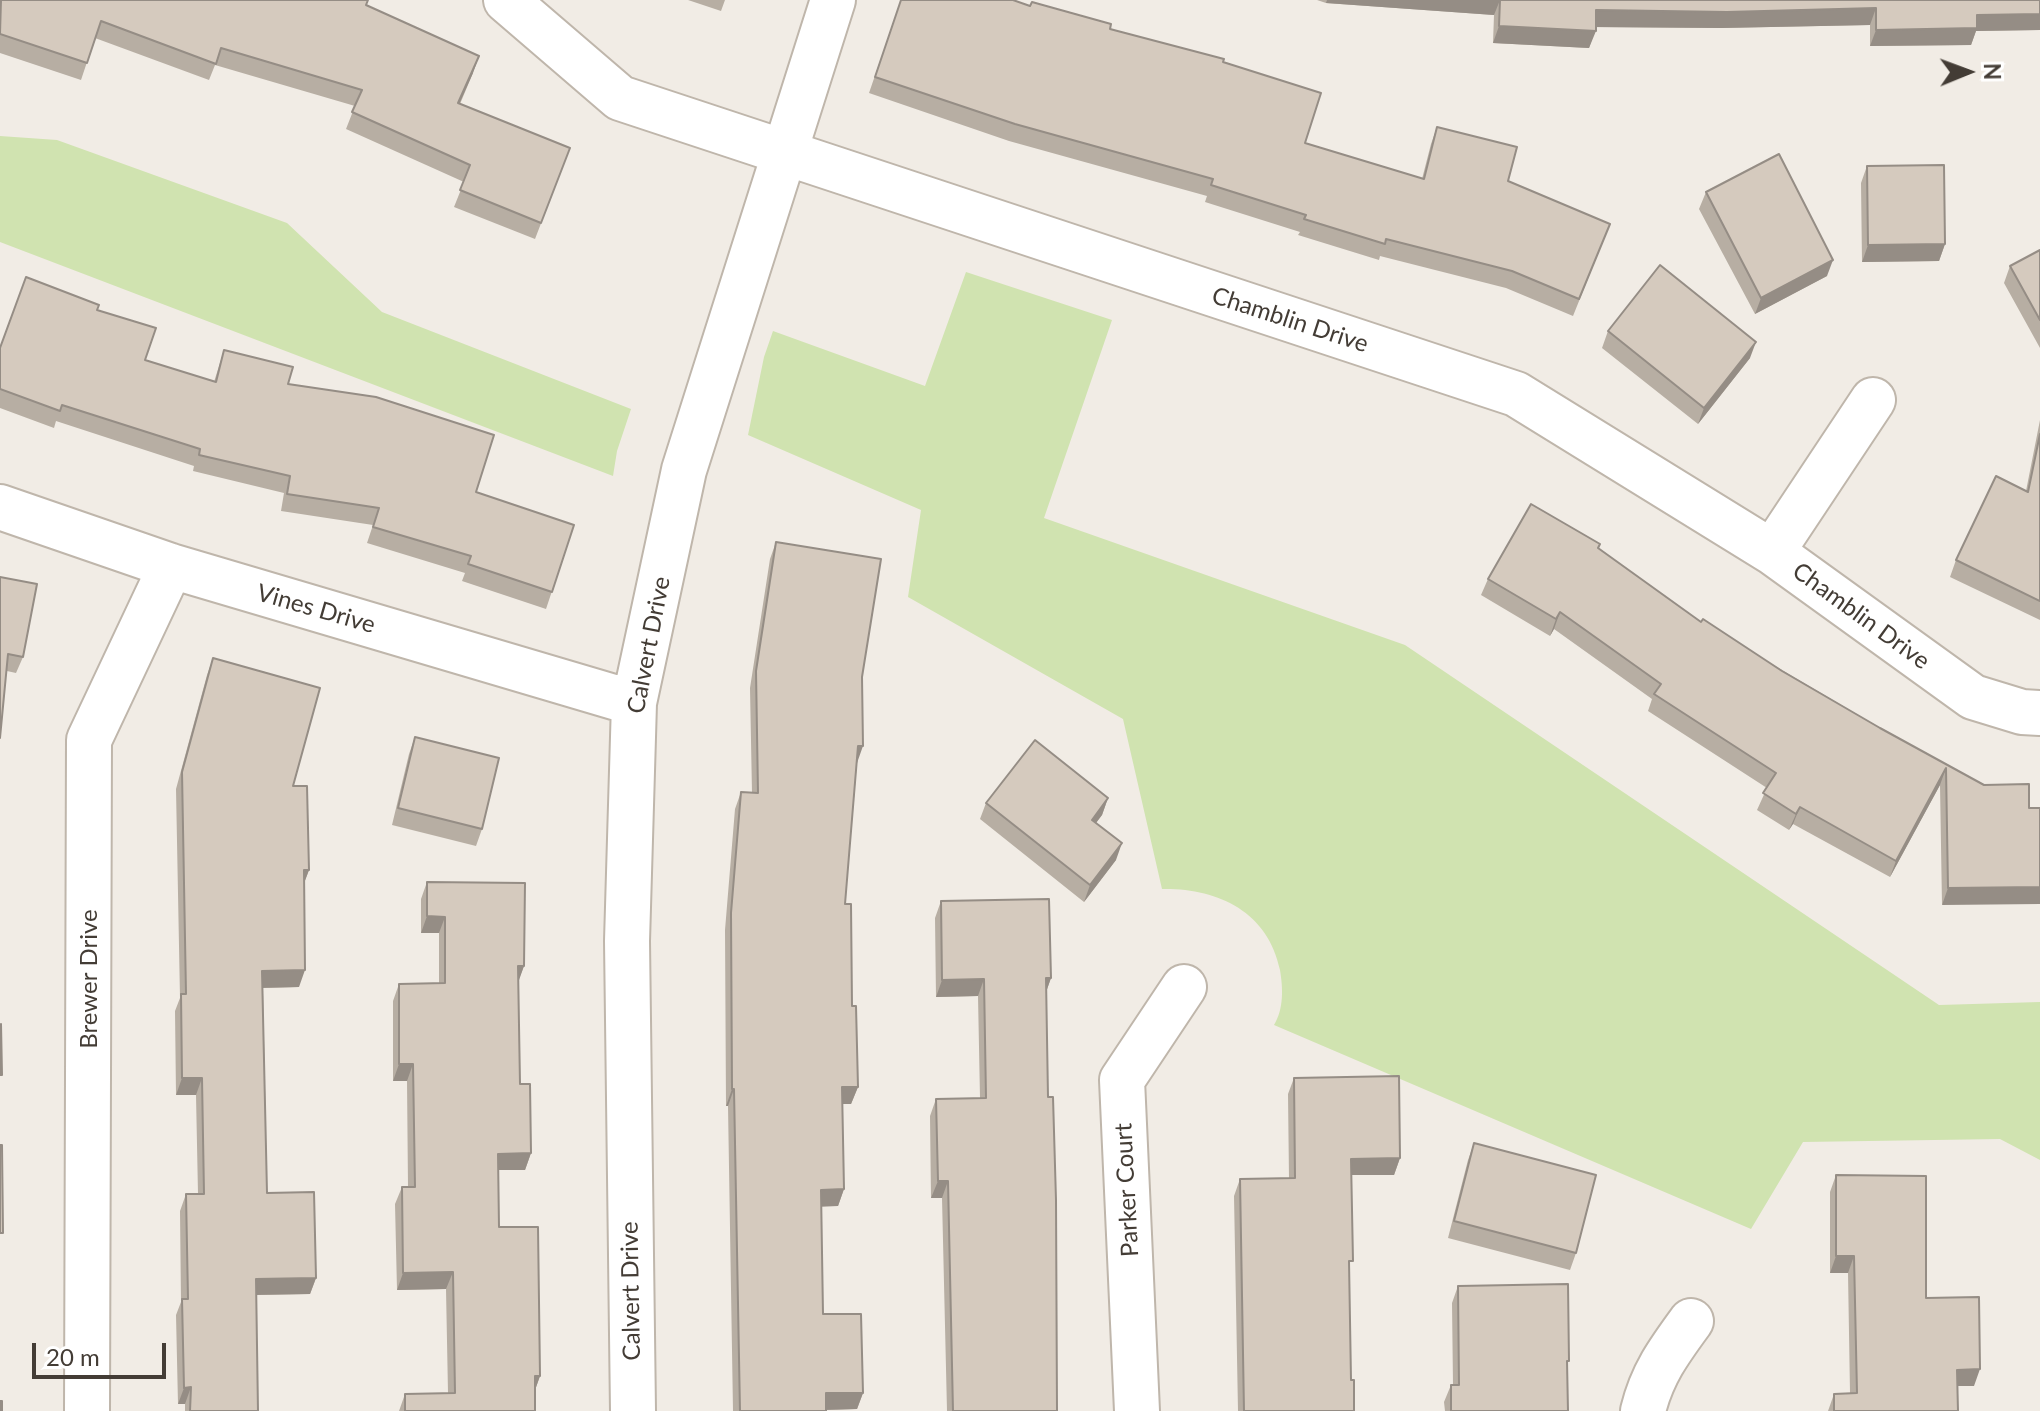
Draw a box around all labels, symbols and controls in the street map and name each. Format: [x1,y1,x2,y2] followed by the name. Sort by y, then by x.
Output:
[1928,32,2008,112] north arrow
[1979,63,2006,80] text: N
[1208,281,1372,359] street label: Chamblin Drive
[1787,557,1935,675] street label: Chamblin Drive
[622,574,676,716] street label: Calvert Drive
[253,578,379,640] street label: Vines Drive
[75,909,103,1049] street label: Brewer Drive
[1109,1122,1145,1258] street label: Parker Court
[615,1221,647,1361] street label: Calvert Drive
[36,1327,170,1377] scale bar
[46,1342,100,1371] text: 20 m

